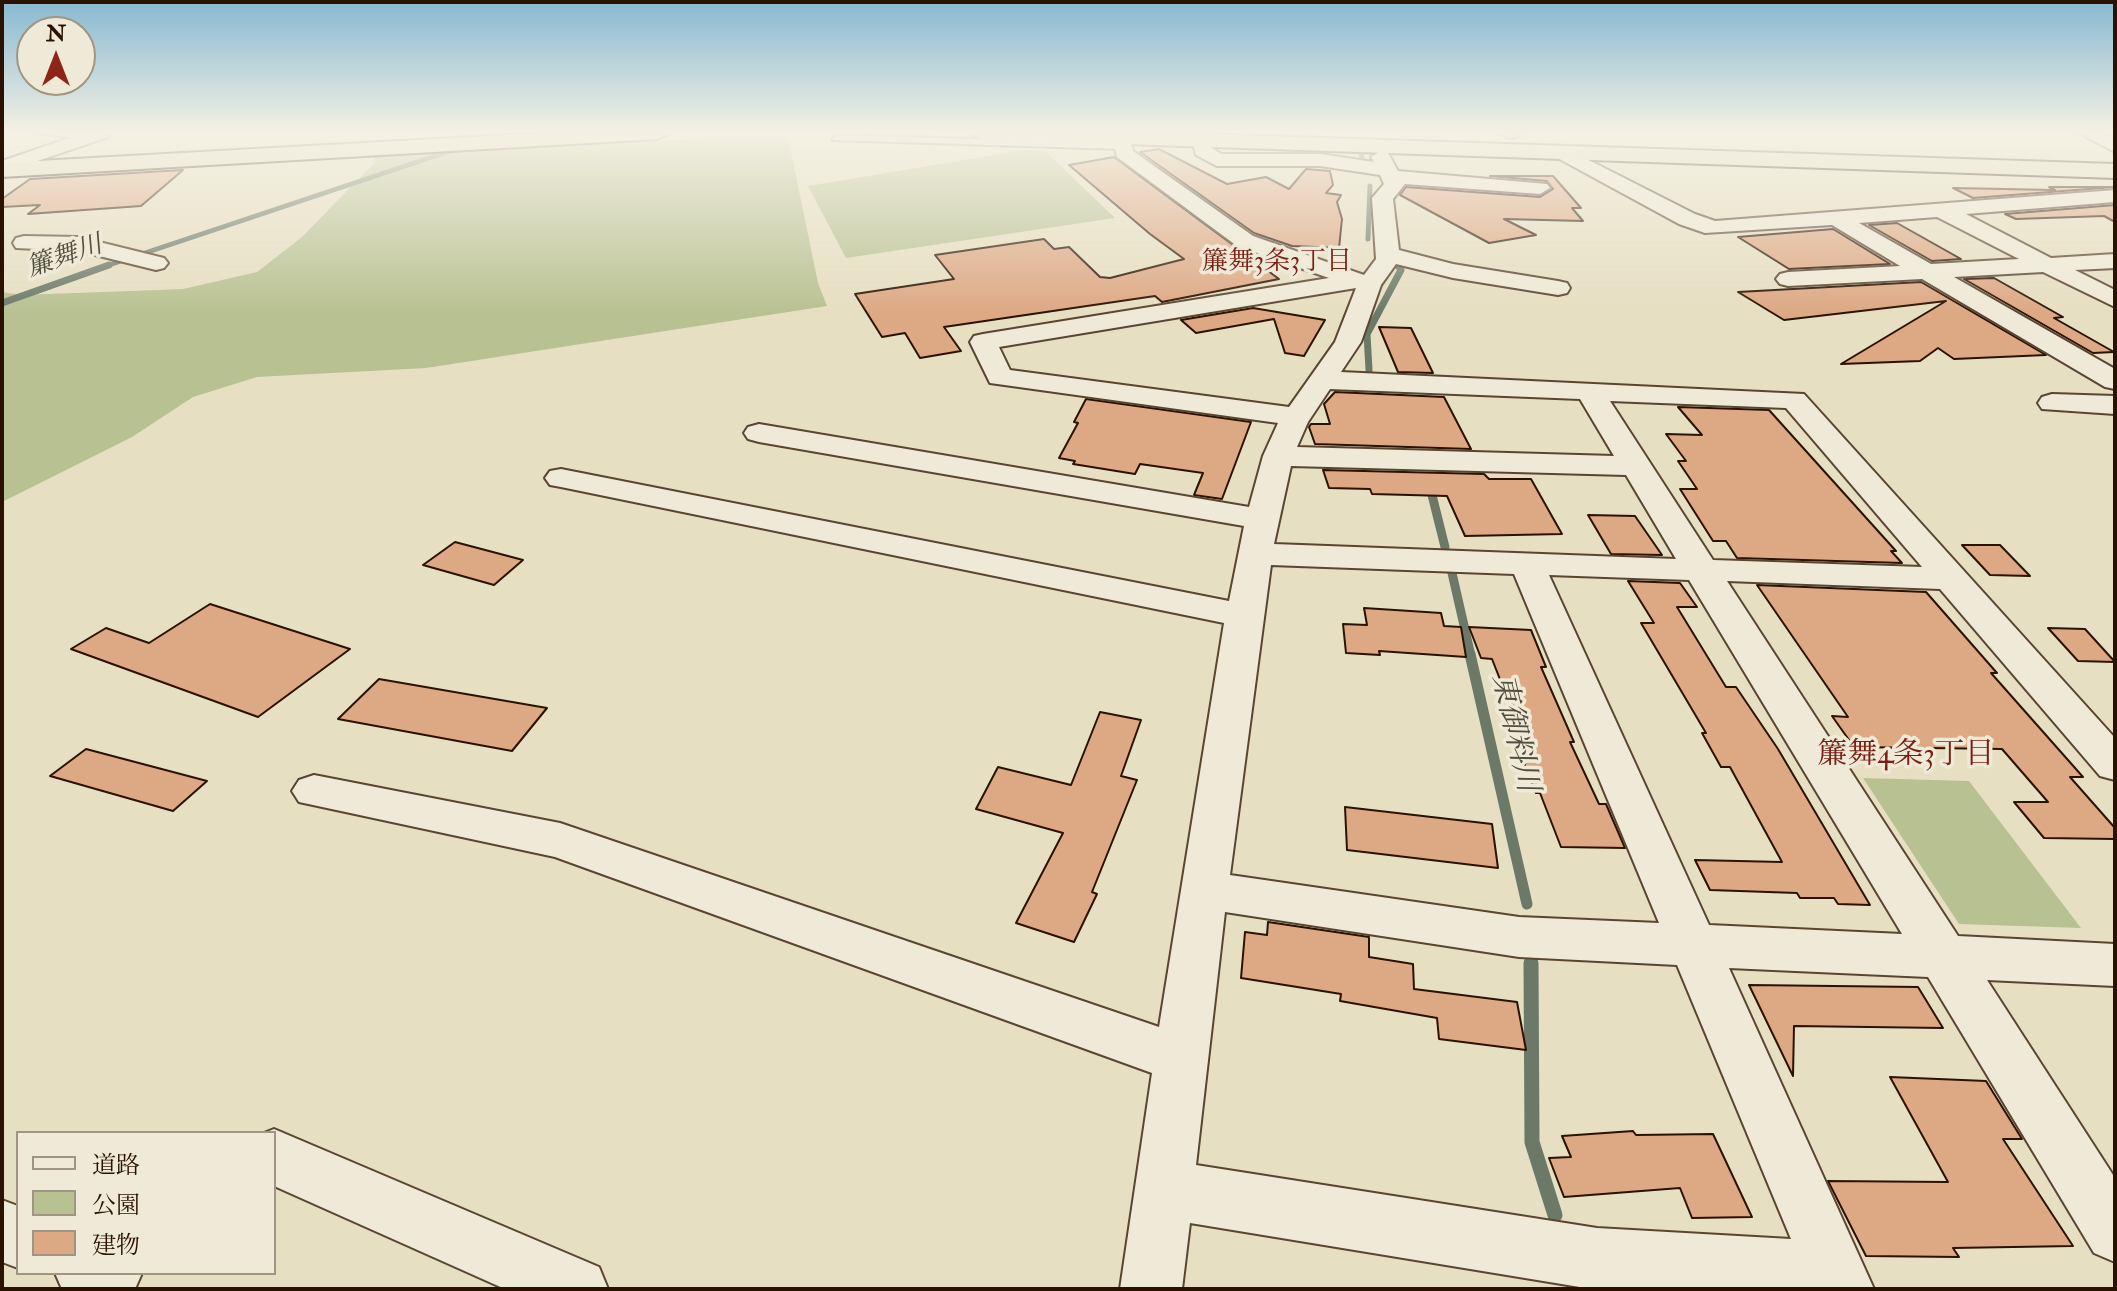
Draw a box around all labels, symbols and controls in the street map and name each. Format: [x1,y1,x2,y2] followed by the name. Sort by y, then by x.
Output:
[16,16,96,96] north arrow
[46,20,66,48] text: N
[23,231,107,285] water label: 簾舞川
[1202,247,1352,279] district label: 簾舞3条3丁目
[1482,670,1544,796] water label: 東御料川
[1817,739,1995,775] district label: 簾舞4条3丁目
[16,1131,276,1275] legend
[92,1150,140,1181] text: 道路
[92,1190,140,1221] text: 公園
[92,1230,140,1261] text: 建物

